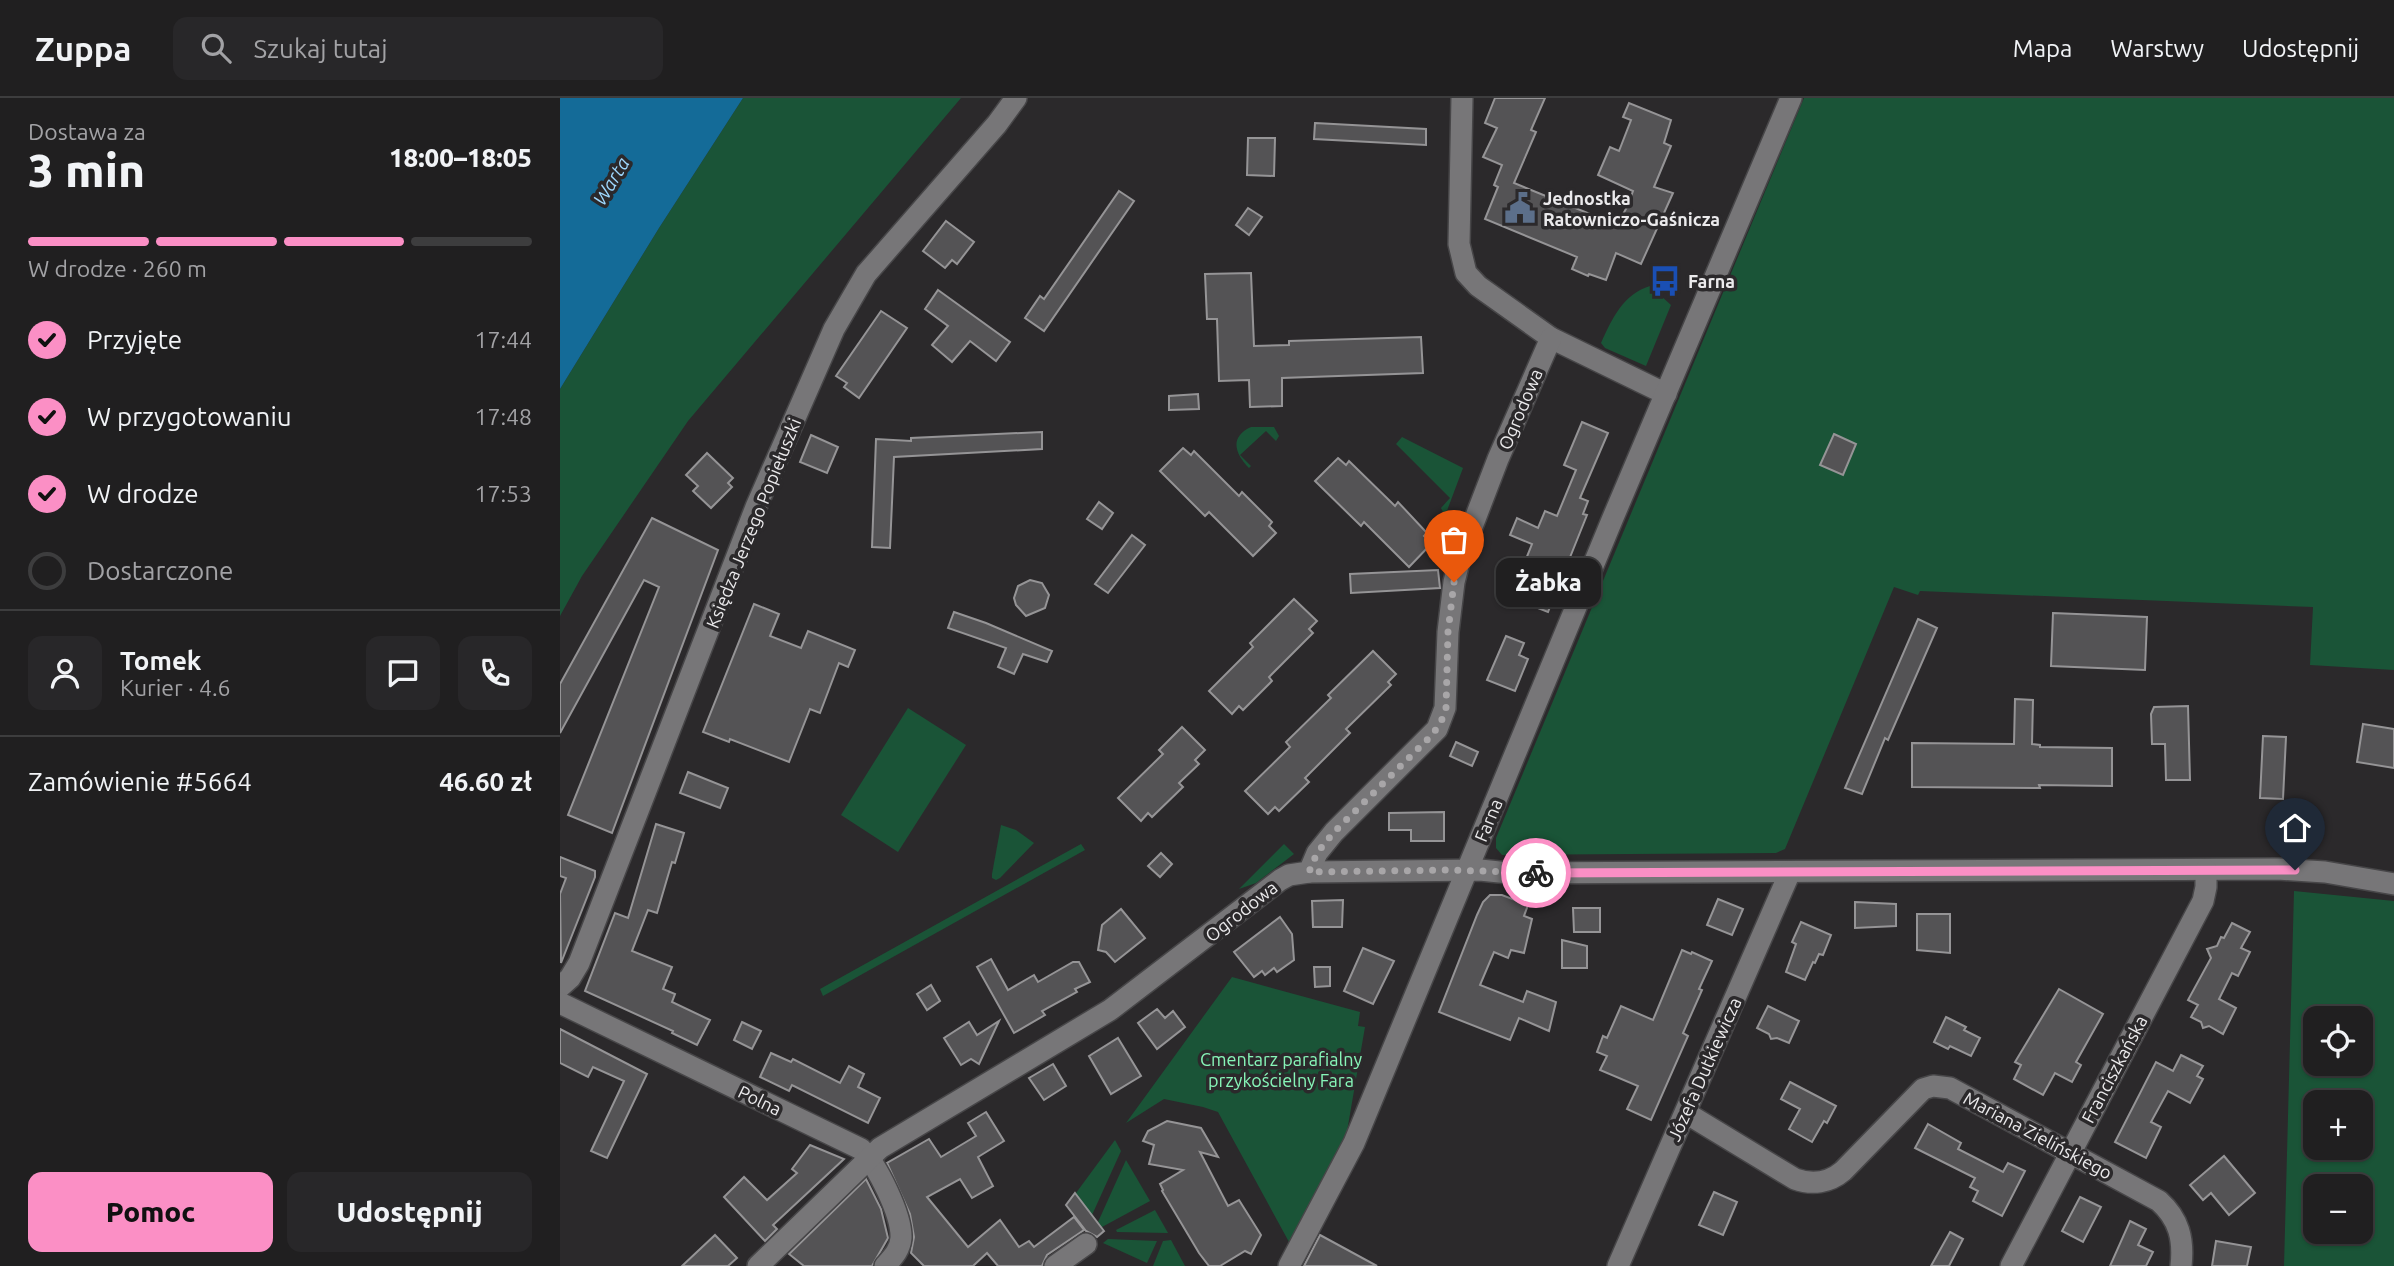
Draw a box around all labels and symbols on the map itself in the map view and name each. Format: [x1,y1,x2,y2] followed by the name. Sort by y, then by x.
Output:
[588,153,634,209] water label: Warta
[1543,188,1720,229] place label: Jednostka Ratowniczo-Gaśnicza
[1503,191,1537,225] public building icon: Jednostka Ratowniczo-Gaśnicza
[1648,264,1682,298] bus stop icon: Farna
[1688,271,1735,291] place label: Farna
[1494,366,1546,452] street label: Ogrodowa
[702,415,804,631] street label: Księdza Jerzego Popiełuszki
[1424,510,1484,582] pin
[1496,558,1601,606] callout: Żabka
[1470,796,1506,844] street label: Farna
[2265,798,2325,870] pin
[1501,838,1571,908] courier
[1201,877,1281,945] street label: Ogrodowa
[1663,994,1745,1144] street label: Józefa Dutkiewicza
[2077,1012,2151,1126] street label: Franciszkańska
[1200,1049,1362,1090] park label: Cmentarz parafialny przykościelny Fara
[735,1081,785,1119] street label: Polna
[1960,1087,2116,1183] street label: Mariana Zielińskiego

